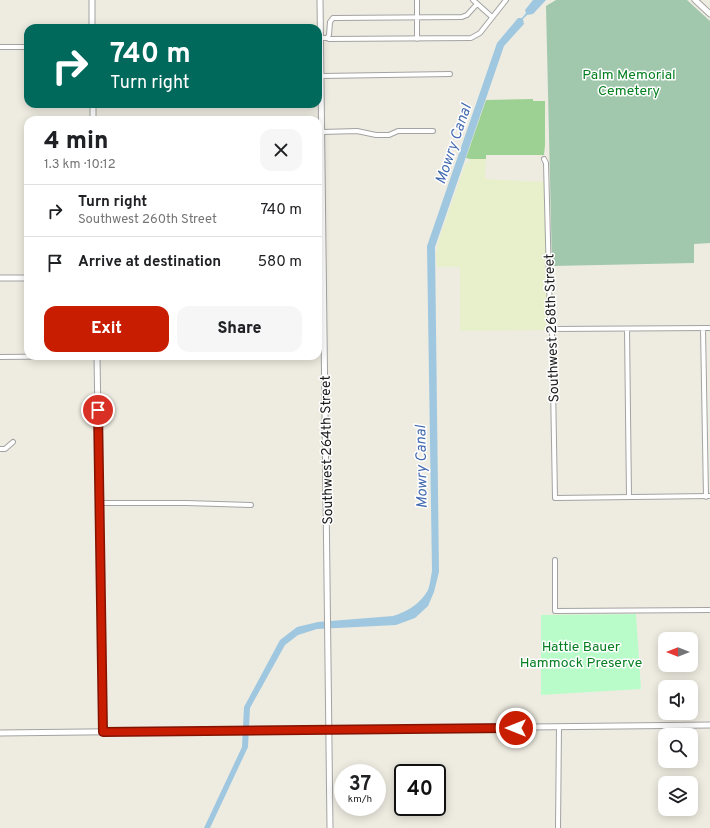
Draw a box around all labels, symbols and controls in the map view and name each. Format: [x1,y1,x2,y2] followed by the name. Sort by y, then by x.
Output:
[110,37,191,73] text: 740 m
[44,40,96,92] icon: right
[582,67,676,100] park label: Palm Memorial Cemetery
[110,72,190,95] text: Turn right
[432,101,477,187] water label: Mowry Canal
[44,127,108,157] text: 4 min
[260,129,302,171] button: close
[44,157,116,173] text: 1.3 km · 10:12
[78,193,147,212] text: Turn right
[44,200,66,222] icon: right
[260,201,302,220] text: 740 m
[78,212,217,228] text: Southwest 260th Street
[44,252,66,274] icon: arrive
[78,253,221,272] text: Arrive at destination
[258,253,302,272] text: 580 m
[541,253,564,403] street label: Southwest 268th Street
[44,306,169,352] button: Exit
[177,306,302,352] button: Share
[318,375,337,525] street label: Southwest 264th Street
[81,393,115,427] pin
[87,399,109,421] icon: arrive
[412,424,433,509] water label: Mowry Canal
[658,632,698,672] north arrow
[658,632,698,816] map controls
[520,639,642,672] park label: Hattie Bauer Hammock Preserve
[658,680,698,720] button: sound
[495,707,537,749] position arrow
[658,728,698,768] button: search
[394,764,446,816] speed limit sign: 40
[349,772,371,798] text: 37
[658,776,698,816] button: layers
[348,793,372,806] text: km/h

